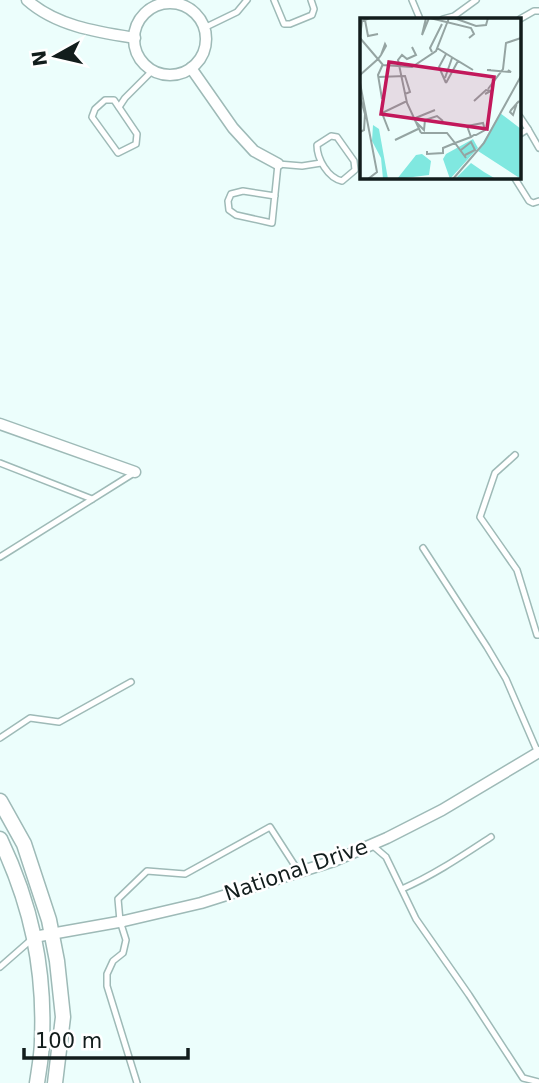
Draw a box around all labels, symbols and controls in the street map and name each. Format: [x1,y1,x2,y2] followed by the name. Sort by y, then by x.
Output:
[360,18,522,178] inset map
[21,21,91,91] north arrow
[27,49,51,68] text: N
[221,834,371,906] street label: National Drive
[24,1016,189,1060] scale bar
[35,1029,102,1053] text: 100 m

